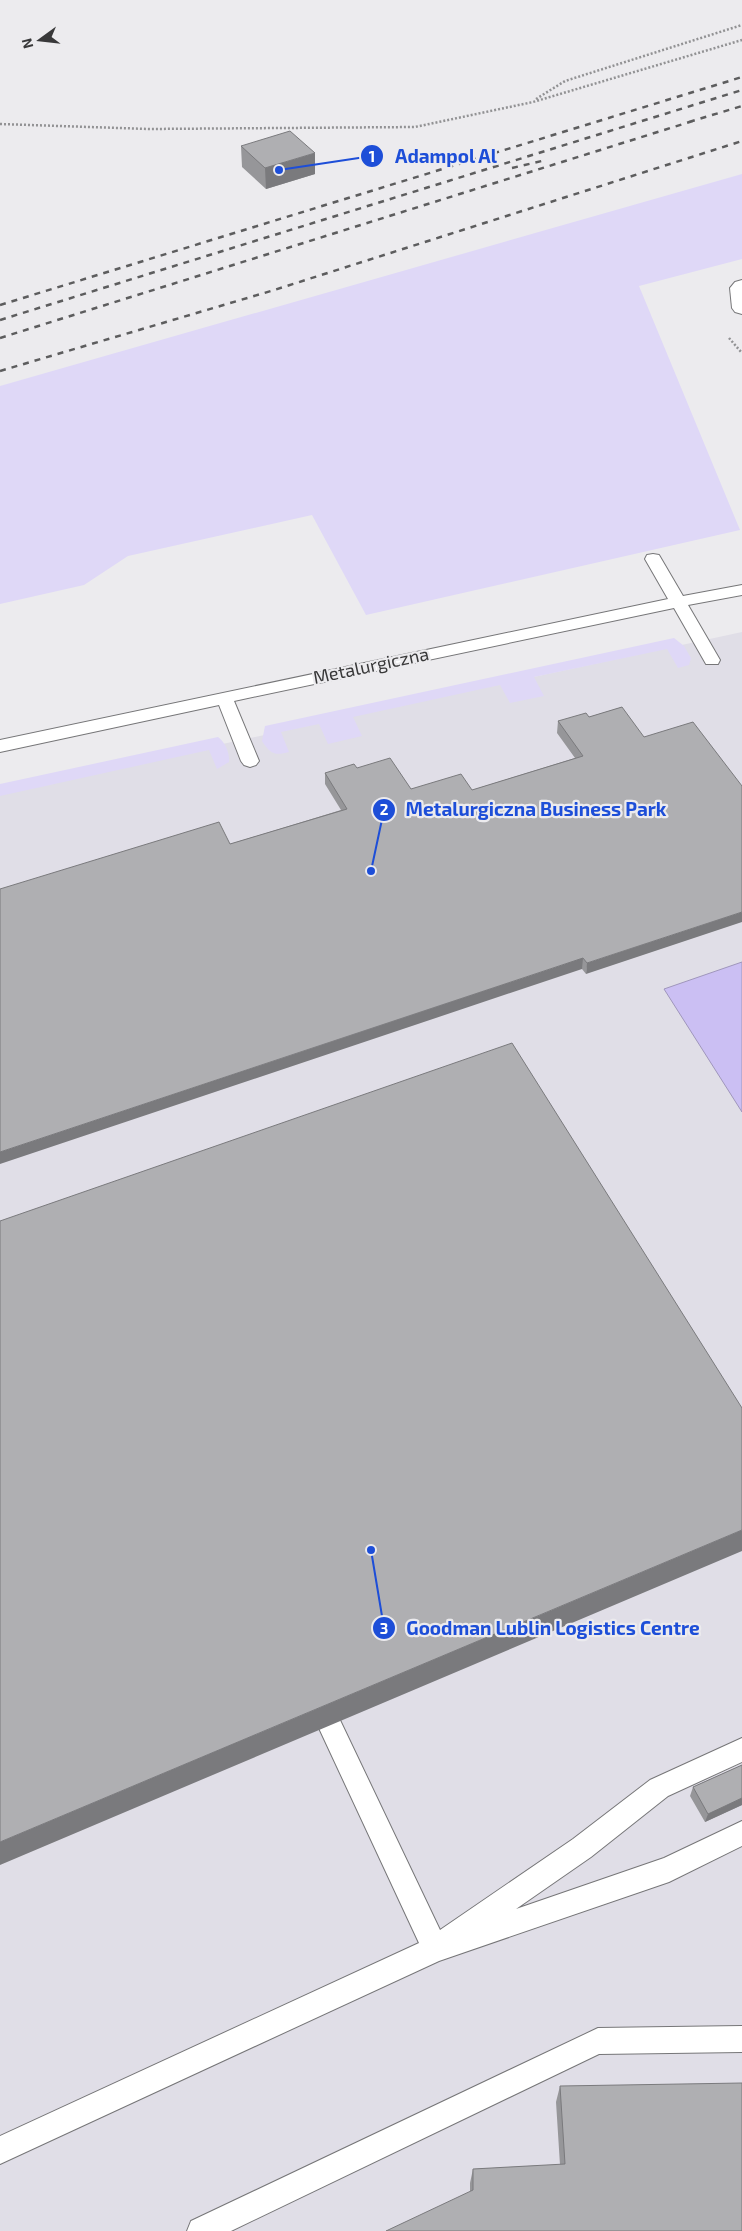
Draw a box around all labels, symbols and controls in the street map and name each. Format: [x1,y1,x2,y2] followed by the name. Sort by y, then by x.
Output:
[15,15,65,65] north arrow
[17,36,36,51] text: N
[360,139,508,173] callout: Adampol Al
[395,144,498,167] text: Adampol Al
[369,147,375,165] text: 1
[311,642,431,688] street label: Metalurgiczna
[371,793,677,827] callout: Metalurgiczna Business Park
[406,797,667,820] text: Metalurgiczna Business Park
[380,800,389,818] text: 2
[371,1611,709,1645] callout: Goodman Lublin Logistics Centre
[406,1616,700,1639] text: Goodman Lublin Logistics Centre
[380,1619,388,1637] text: 3

